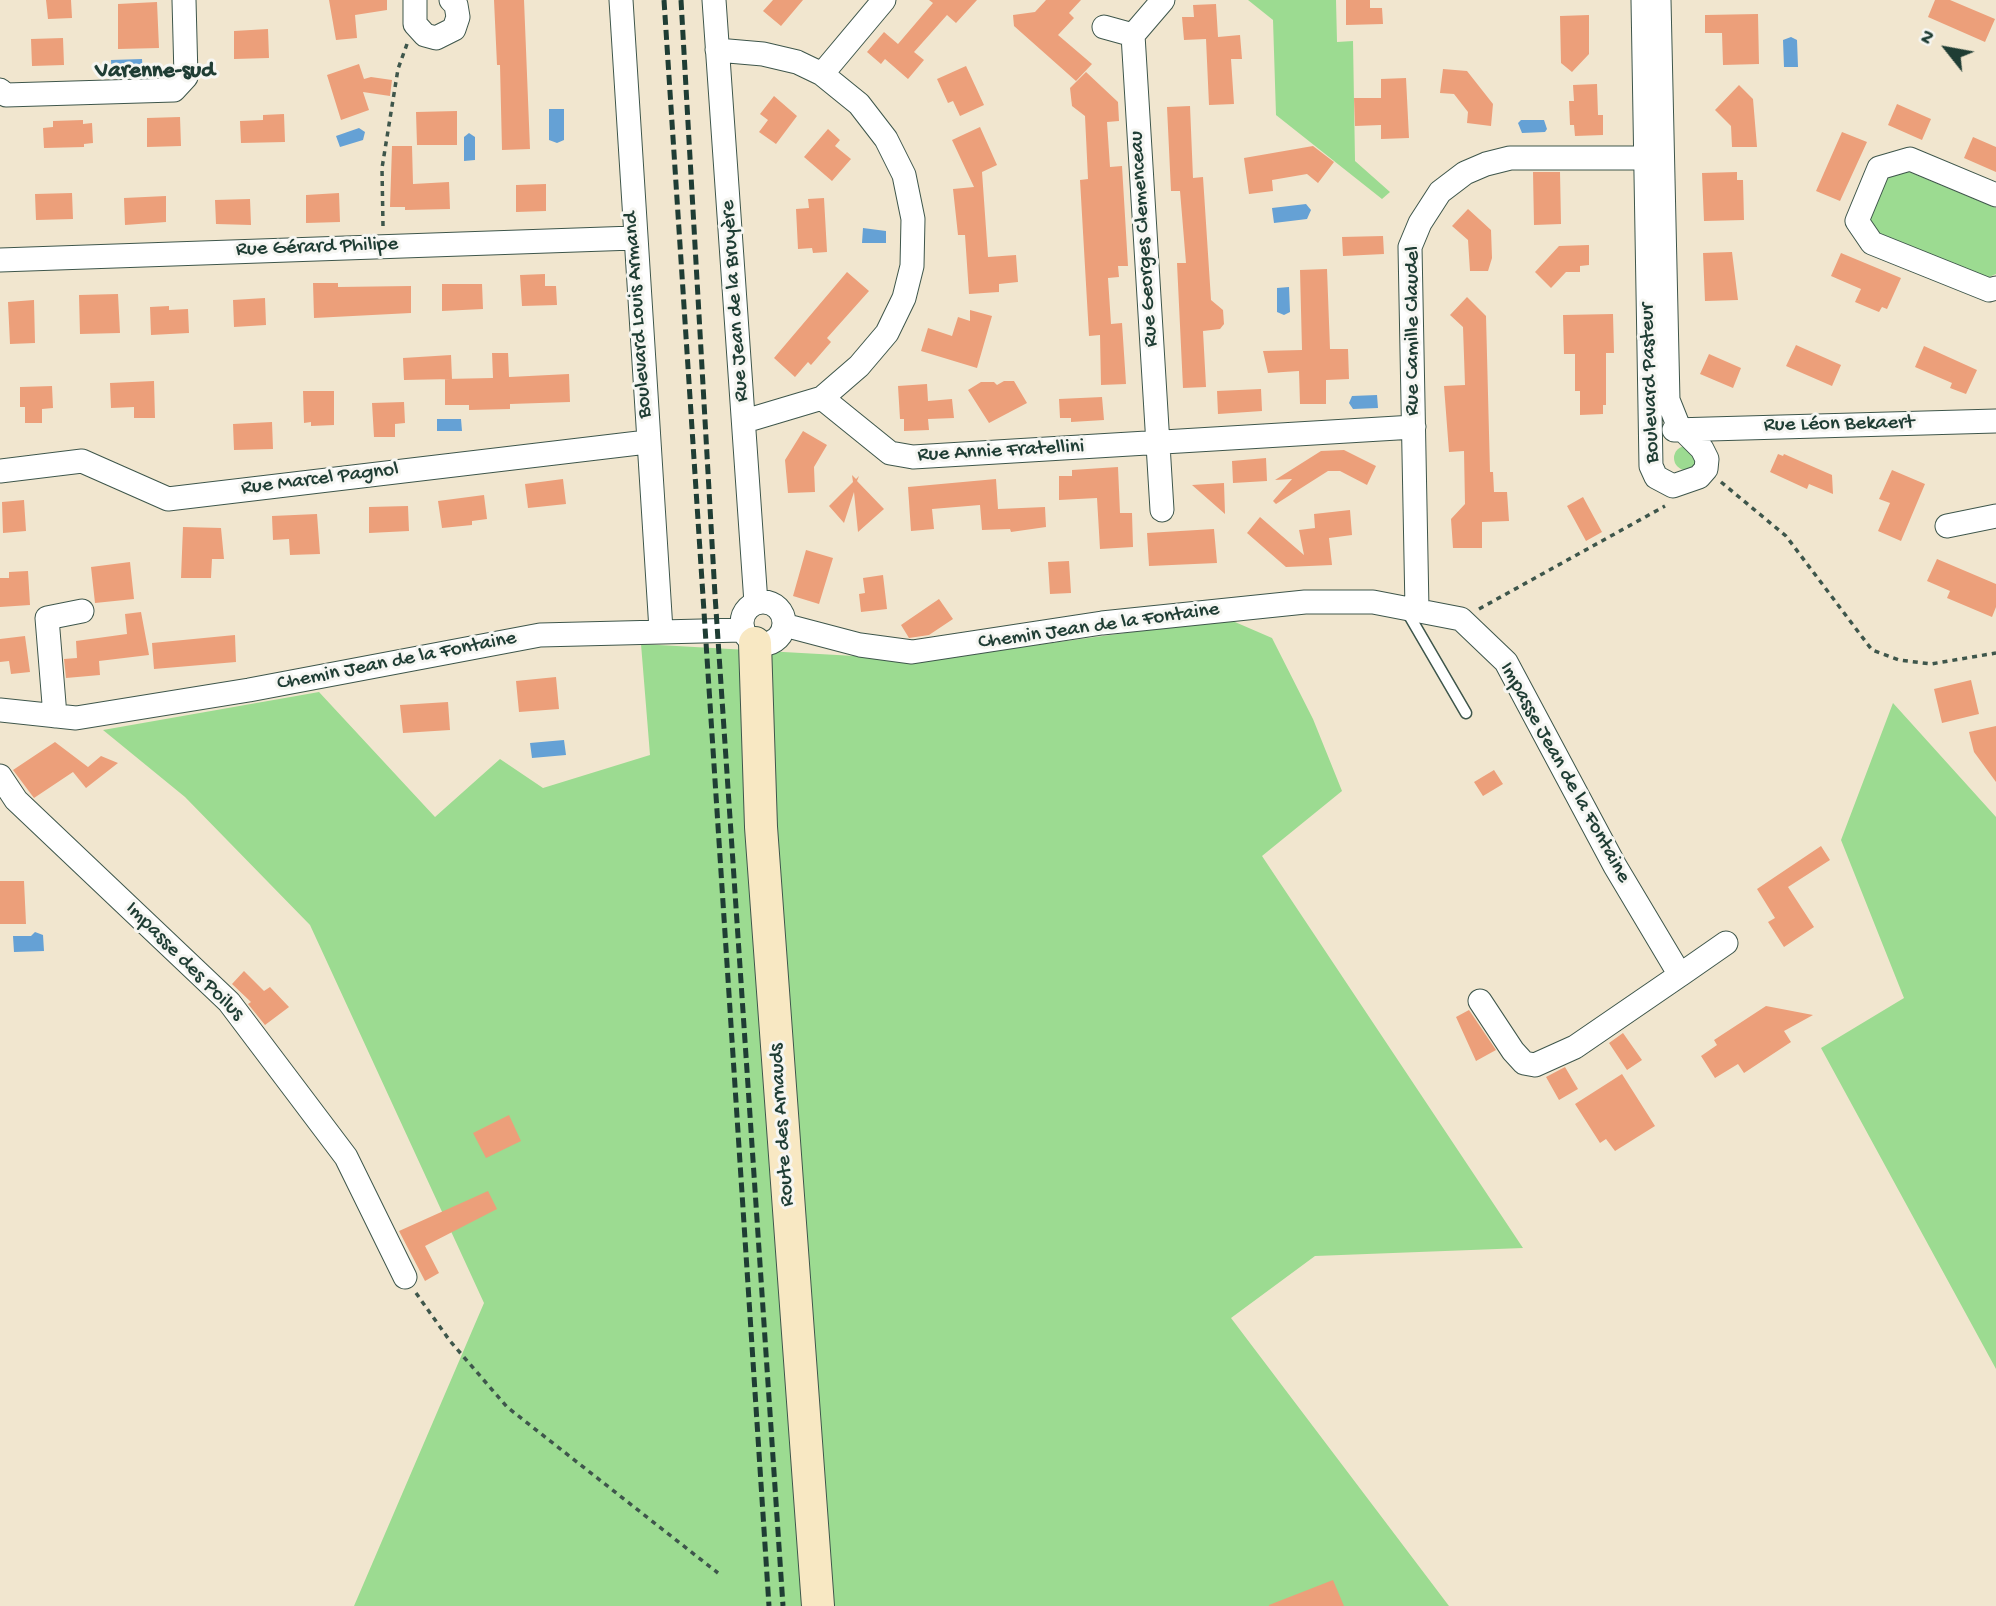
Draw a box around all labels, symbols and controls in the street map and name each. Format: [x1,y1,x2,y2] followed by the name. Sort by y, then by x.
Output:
[1912,14,1982,84] north arrow
[1916,27,1942,49] text: N
[95,58,215,86] district label: Varenne-sud
[1125,130,1165,348] street label: Rue Georges Clemenceau
[716,199,756,403] street label: Rue Jean de la Bruyère
[619,211,659,419] street label: Boulevard Louis Armand
[235,233,399,263] street label: Rue Gérard Philipe
[1401,246,1427,416] street label: Rue Camille Claudel
[1636,302,1666,464] street label: Boulevard Pasteur
[1764,411,1914,439] street label: Rue Léon Bekaert
[917,435,1085,469] street label: Rue Annie Fratellini
[240,458,400,502] street label: Rue Marcel Pagnol
[977,598,1221,656] street label: Chemin Jean de la Fontaine
[275,626,519,698] street label: Chemin Jean de la Fontaine
[1493,658,1635,888] street label: Impasse Jean de la Fontaine
[119,897,249,1027] street label: Impasse des Poilus
[765,1043,801,1207] street label: Route des Arnauds

